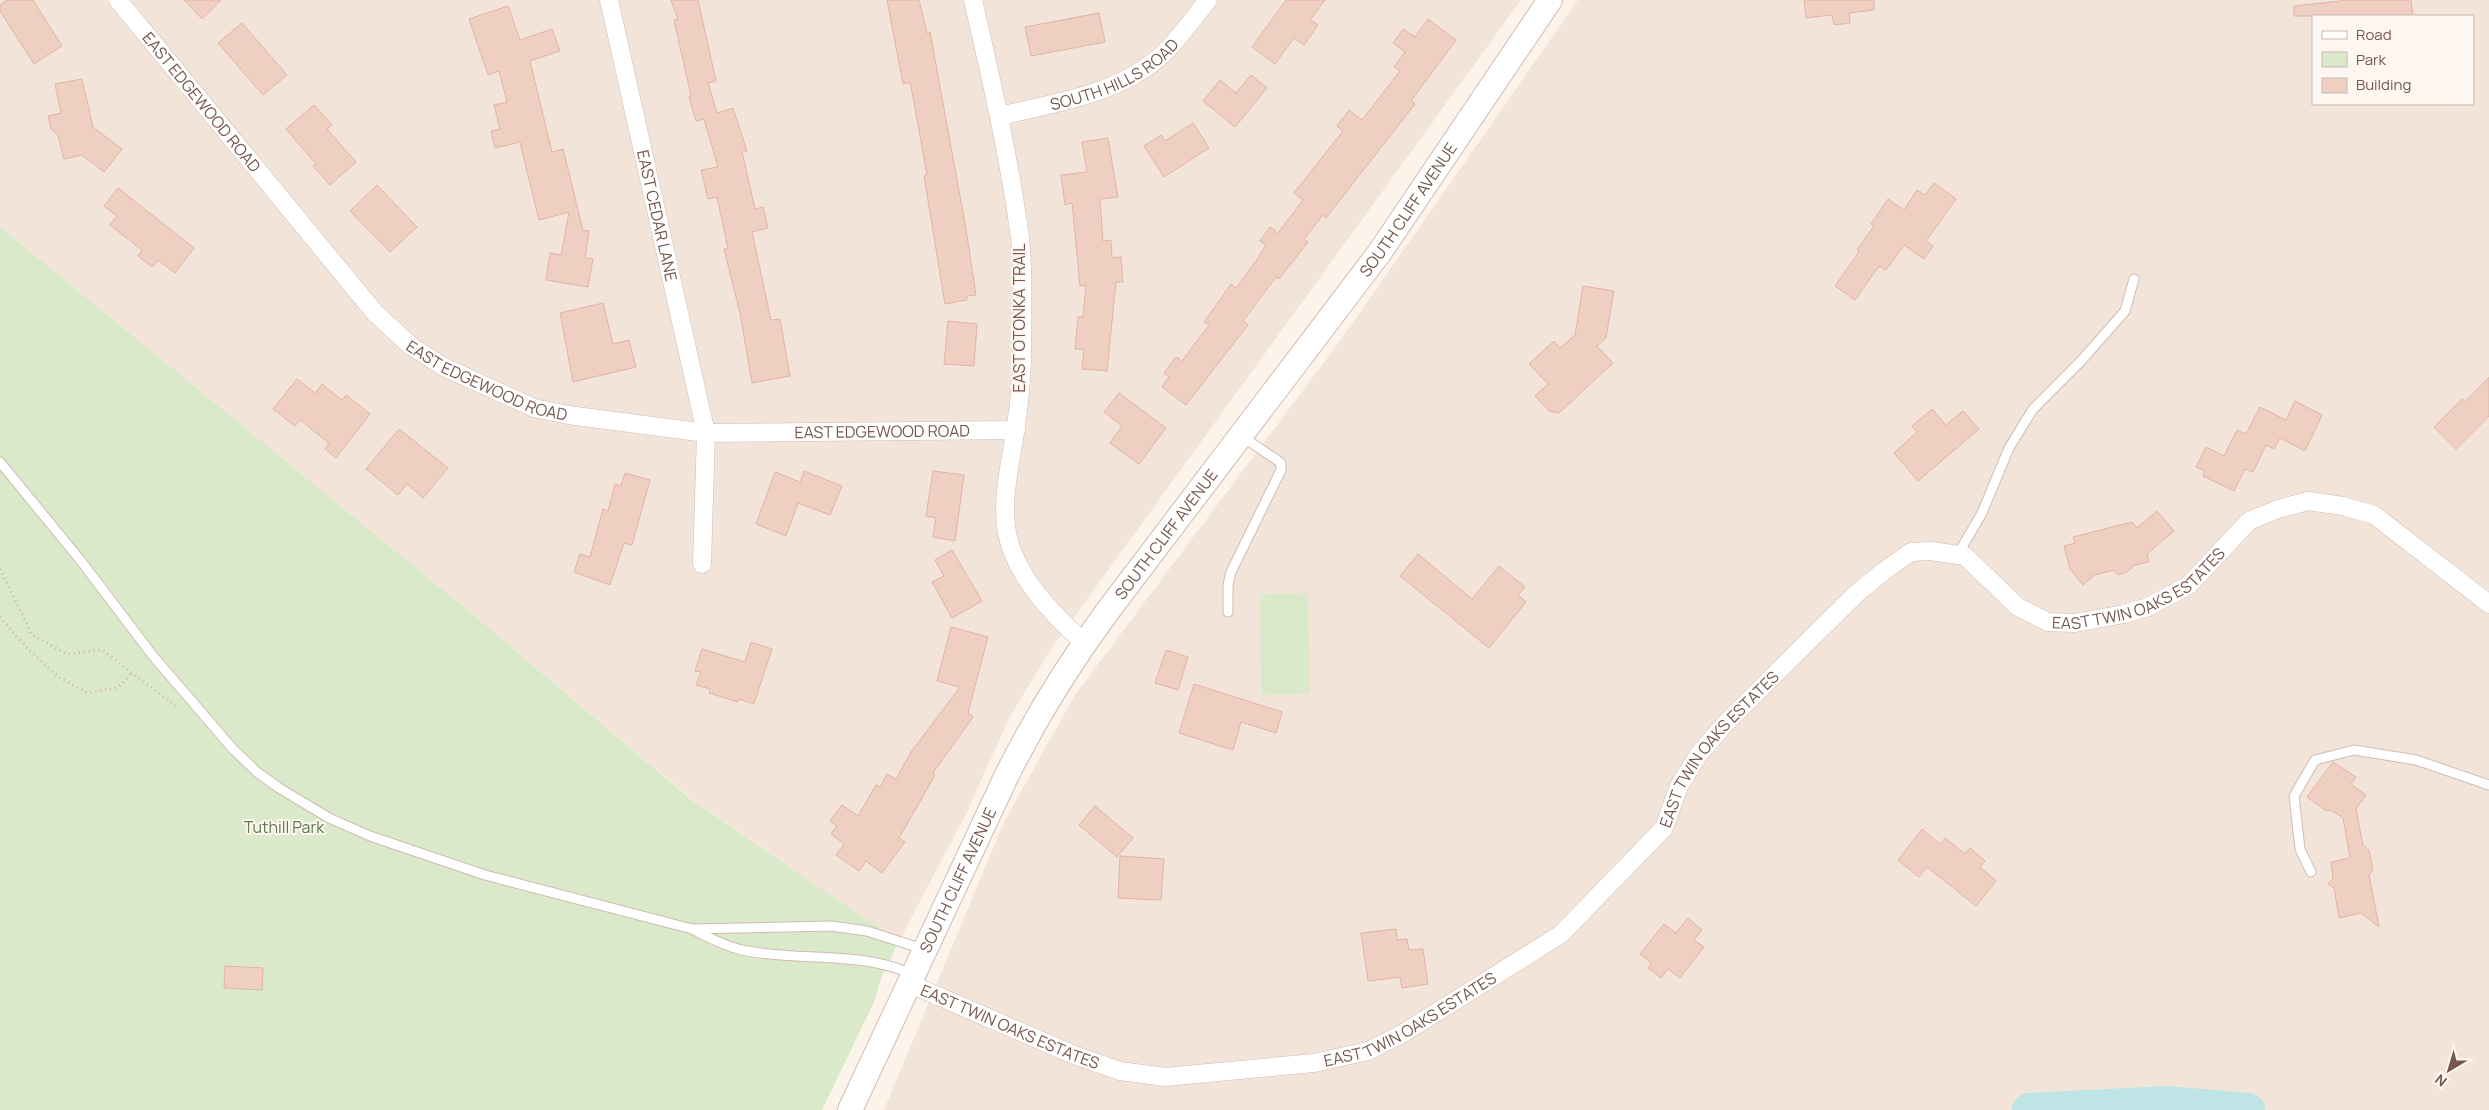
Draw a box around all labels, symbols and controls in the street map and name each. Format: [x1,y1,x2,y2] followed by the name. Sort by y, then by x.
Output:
[2312,15,2474,105] legend
[2356,24,2392,45] text: Road
[138,27,266,177] street label: EAST EDGEWOOD ROAD
[1048,33,1184,115] street label: SOUTH HILLS ROAD
[2356,49,2386,70] text: Park
[2356,74,2411,95] text: Building
[1354,138,1462,281] street label: SOUTH CLIFF AVENUE
[632,148,683,283] street label: EAST CEDAR LANE
[1008,244,1030,392] street label: EAST OTONKA TRAIL
[402,335,570,426] street label: EAST EDGEWOOD ROAD
[794,419,970,443] street label: EAST EDGEWOOD ROAD
[1109,465,1223,604] street label: SOUTH CLIFF AVENUE
[2052,543,2230,635] street label: EAST TWIN OAKS ESTATES
[1654,666,1784,831] street label: EAST TWIN OAKS ESTATES
[914,804,1001,956] street label: SOUTH CLIFF AVENUE
[244,816,325,838] park label: Tuthill Park
[1322,967,1500,1072] street label: EAST TWIN OAKS ESTATES
[917,979,1102,1074] street label: EAST TWIN OAKS ESTATES
[2424,1045,2474,1095] north arrow
[2431,1070,2451,1091] text: N

